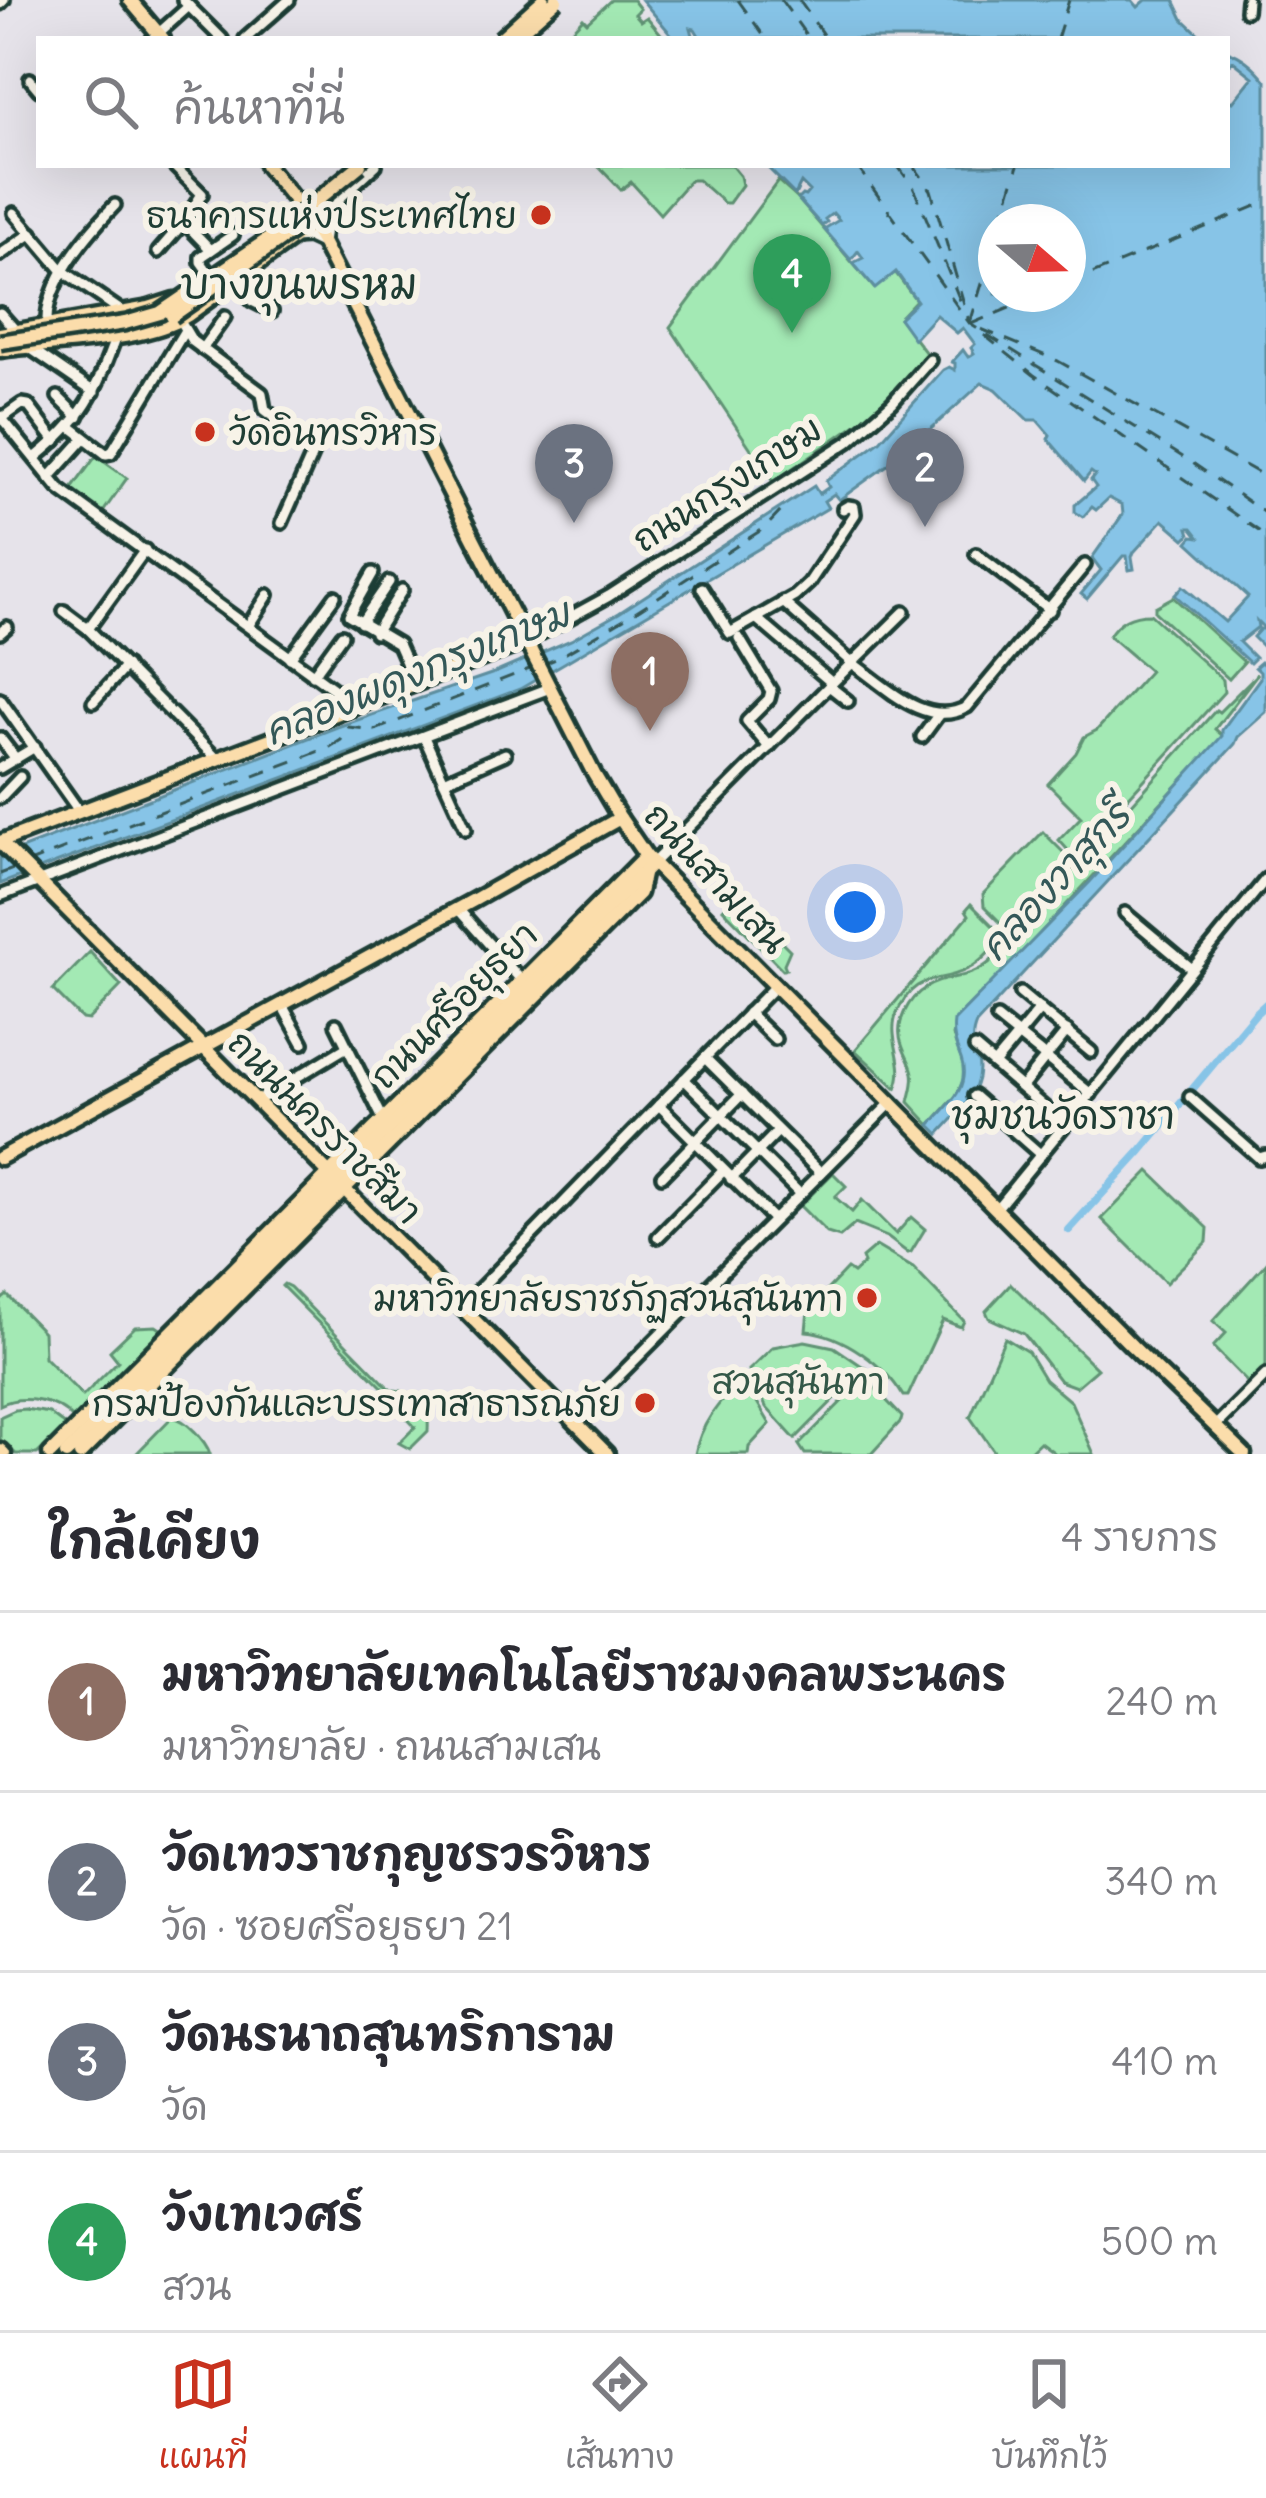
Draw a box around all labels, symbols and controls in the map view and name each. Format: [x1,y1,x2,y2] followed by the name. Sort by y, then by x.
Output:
[36,36,1230,168] search box
[78,69,144,135] icon: search
[174,80,345,136] text: ค้นหาที่นี่
[146,192,517,238] place label: ธนาคารแห่งประเทศไทย
[528,202,554,228] marker: ธนาคารแห่งประเทศไทย
[978,204,1086,312] north arrow
[753,234,831,333] pin: 4
[181,258,417,316] district label: บางขุนพรหม
[624,406,833,566] street label: ถนนกรุงเกษม
[229,410,438,455] place label: วัดอินทรวิหาร
[192,419,218,445] marker: วัดอินทรวิหาร
[535,424,613,523] pin: 3
[886,428,964,527] pin: 2
[257,587,582,760] water label: คลองผดุงกรุงเกษม
[611,632,689,731] pin: 1
[969,785,1150,974] water label: คลองวาสุกรี
[635,793,797,963] street label: ถนนสามเสน
[825,882,885,942] your location
[361,912,551,1102] street label: ถนนศรีอยุธยา
[219,1021,431,1233] street label: ถนนนครราชสีมา
[951,1091,1175,1144] district label: ชุมชนวัดราชา
[373,1276,843,1326] place label: มหาวิทยาลัยราชภัฏสวนสุนันทา
[854,1285,880,1311] marker: มหาวิทยาลัยราชภัฏสวนสุนันทา
[711,1359,885,1409] park label: สวนสุนันทา
[92,1381,621,1426] place label: กรมป้องกันและบรรเทาสาธารณภัย
[632,1390,658,1416] marker: กรมป้องกันและบรรเทาสาธารณภัย
[48,1508,260,1572] text: ใกล้เคียง
[1061,1513,1218,1562] text: 4 รายการ
[162,1646,1006,1702] text: มหาวิทยาลัยเทคโนโลยีราชมงคลพระนคร
[79,1677,95,1726] text: 1
[1106,1677,1218,1726] text: 240 m
[162,1722,601,1771] text: มหาวิทยาลัย · ถนนสามเสน
[162,1826,652,1882] text: วัดเทวราชกุญชรวรวิหาร
[76,1857,98,1906] text: 2
[1104,1857,1218,1906] text: 340 m
[162,1902,513,1951] text: วัด · ซอยศรีอยุธยา 21
[162,2006,615,2062] text: วัดนรนาถสุนทริการาม
[76,2037,98,2086] text: 3
[1111,2037,1218,2086] text: 410 m
[162,2082,208,2131] text: วัด
[162,2186,363,2242] text: วังเทเวศร์
[76,2217,98,2266] text: 4
[1101,2217,1218,2266] text: 500 m
[162,2262,232,2311] text: สวน
[159,2351,248,2481] tab: แผนที่
[565,2351,674,2481] tab: เส้นทาง
[991,2351,1107,2481] tab: บันทึกไว้

